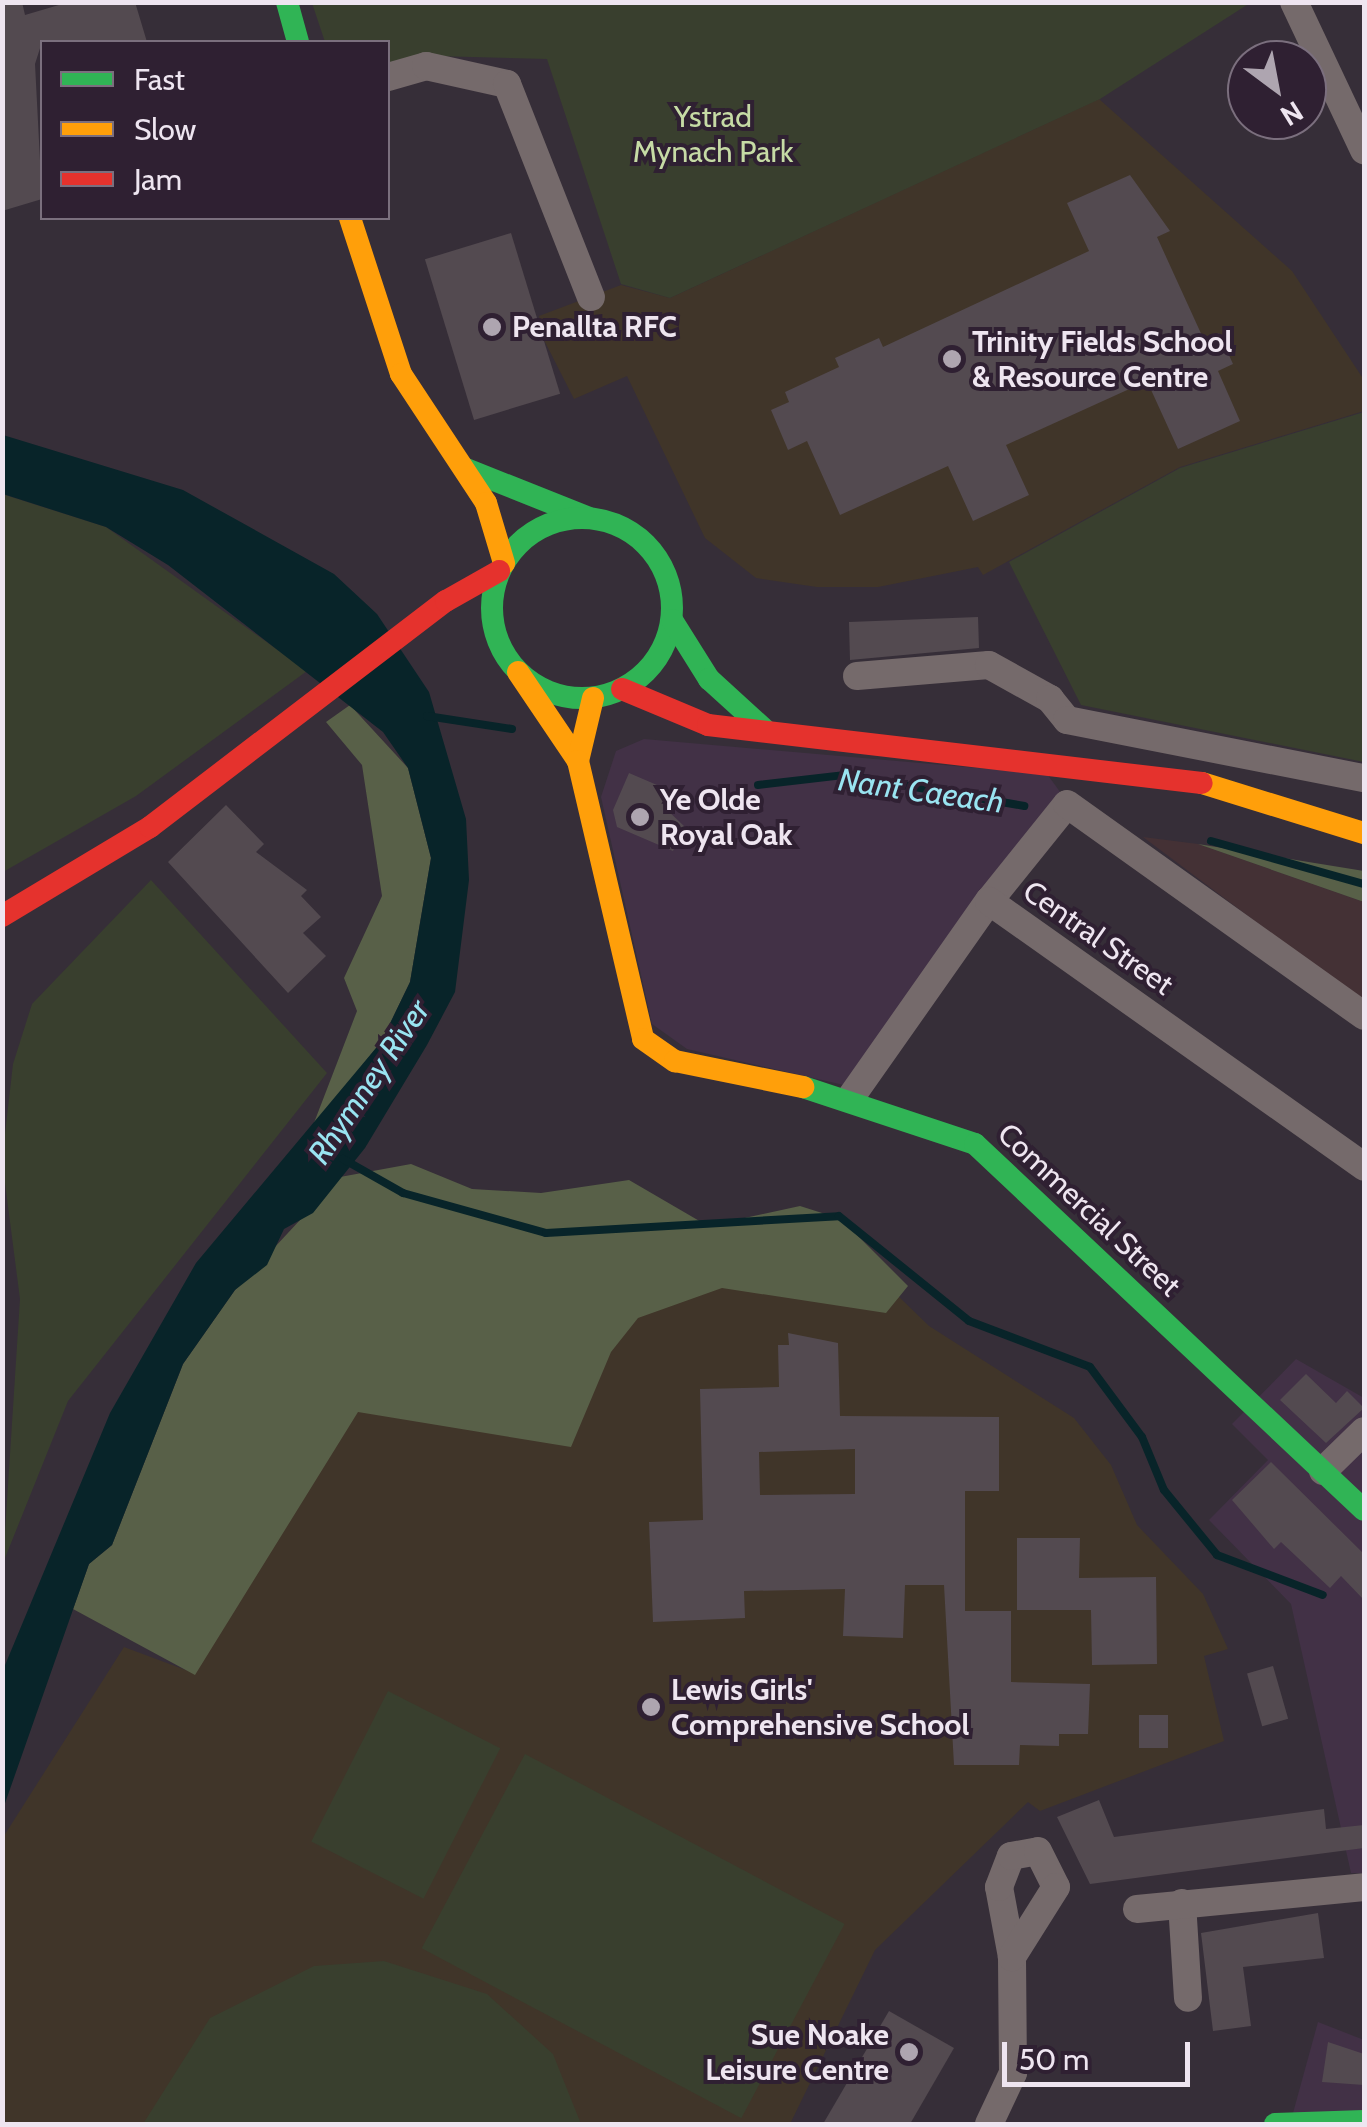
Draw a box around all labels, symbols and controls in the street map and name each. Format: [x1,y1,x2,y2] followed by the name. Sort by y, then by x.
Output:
[40,40,390,220] legend
[1227,40,1327,140] north arrow
[134,61,185,98] text: Fast
[1274,94,1309,133] text: N
[633,99,793,170] park label: Ystrad Mynach Park
[134,111,196,148] text: Slow
[134,161,182,198] text: Jam
[512,309,677,345] place label: Penallta RFC
[481,316,503,338] marker: Penallta RFC
[972,324,1232,394] place label: Trinity Fields School & Resource Centre
[941,348,963,370] marker: Trinity Fields School & Resource Centre
[836,760,1006,822] water label: Nant Caeach
[660,782,793,852] place label: Ye Olde Royal Oak
[629,806,651,828] marker: Ye Olde Royal Oak
[1016,873,1180,1003] street label: Central Street
[300,993,438,1171] water label: Rhymney River
[990,1116,1188,1304] street label: Commercial Street
[671,1672,969,1742] place label: Lewis Girls' Comprehensive School
[640,1696,662,1718] marker: Lewis Girls' Comprehensive School
[705,2017,889,2088] place label: Sue Noake Leisure Centre
[1007,2022,1194,2084] scale bar
[898,2041,920,2063] marker: Sue Noake Leisure Centre
[1019,2041,1089,2078] text: 50 m

